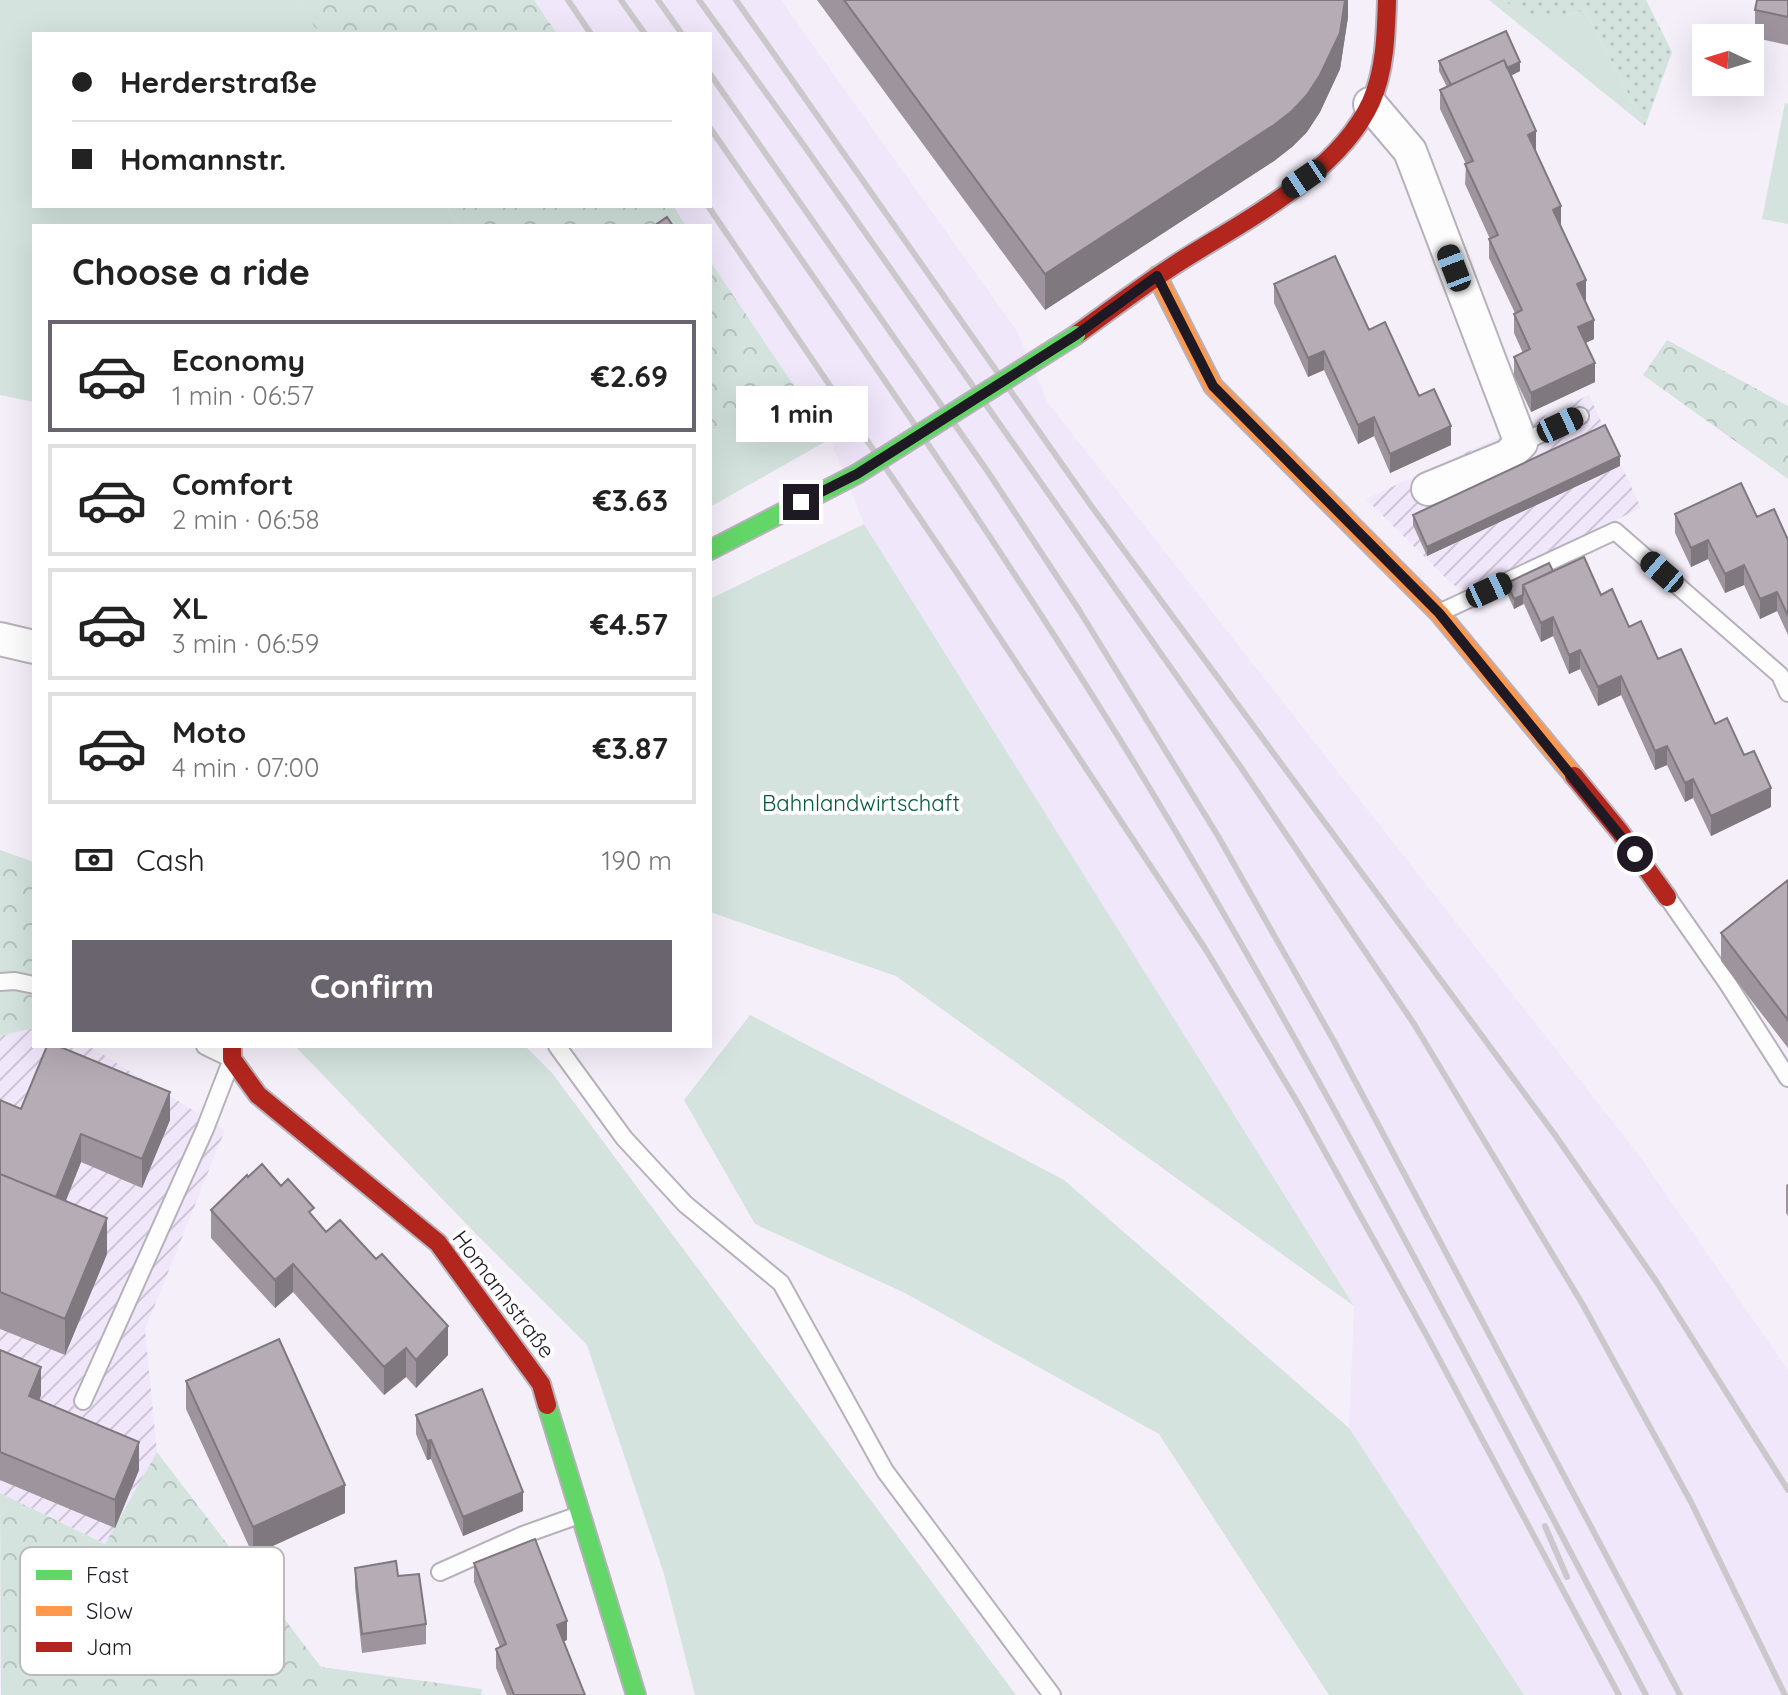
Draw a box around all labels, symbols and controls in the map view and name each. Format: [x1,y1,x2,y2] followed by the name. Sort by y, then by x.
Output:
[1692,24,1764,96] north arrow
[1692,24,1764,96] map controls
[120,63,317,101] text: Herderstraße
[120,140,286,178] text: Homannstr.
[1277,156,1331,202] car
[1434,241,1474,295] car
[72,249,310,294] text: Choose a ride
[76,340,148,412] icon: car
[172,341,305,379] text: Economy
[591,357,668,395] text: €2.69
[172,379,314,412] text: 1 min · 06:57
[735,386,867,442] callout: 1 min
[771,397,834,430] text: 1 min
[1533,404,1587,446] car
[76,464,148,536] icon: car
[172,465,293,503] text: Comfort
[593,481,668,519] text: €3.63
[783,484,819,520] route end
[172,503,320,536] text: 2 min · 06:58
[1636,547,1688,597] car
[1462,569,1516,611] car
[76,588,148,660] icon: car
[172,589,209,627] text: XL
[590,605,668,643] text: €4.57
[172,627,319,660] text: 3 min · 06:59
[76,712,148,784] icon: car
[172,713,246,751] text: Moto
[593,729,668,767] text: €3.87
[172,751,320,784] text: 4 min · 07:00
[762,789,960,817] park label: Bahnlandwirtschaft
[1617,836,1653,872] route start
[72,838,116,882] icon: cash
[136,841,205,879] text: Cash
[602,844,672,877] text: 190 m
[72,940,672,1032] button: Confirm
[447,1224,561,1364] street label: Homannstraße
[20,1547,284,1675] legend
[86,1561,129,1589] text: Fast
[86,1597,133,1625] text: Slow
[86,1633,132,1661] text: Jam

